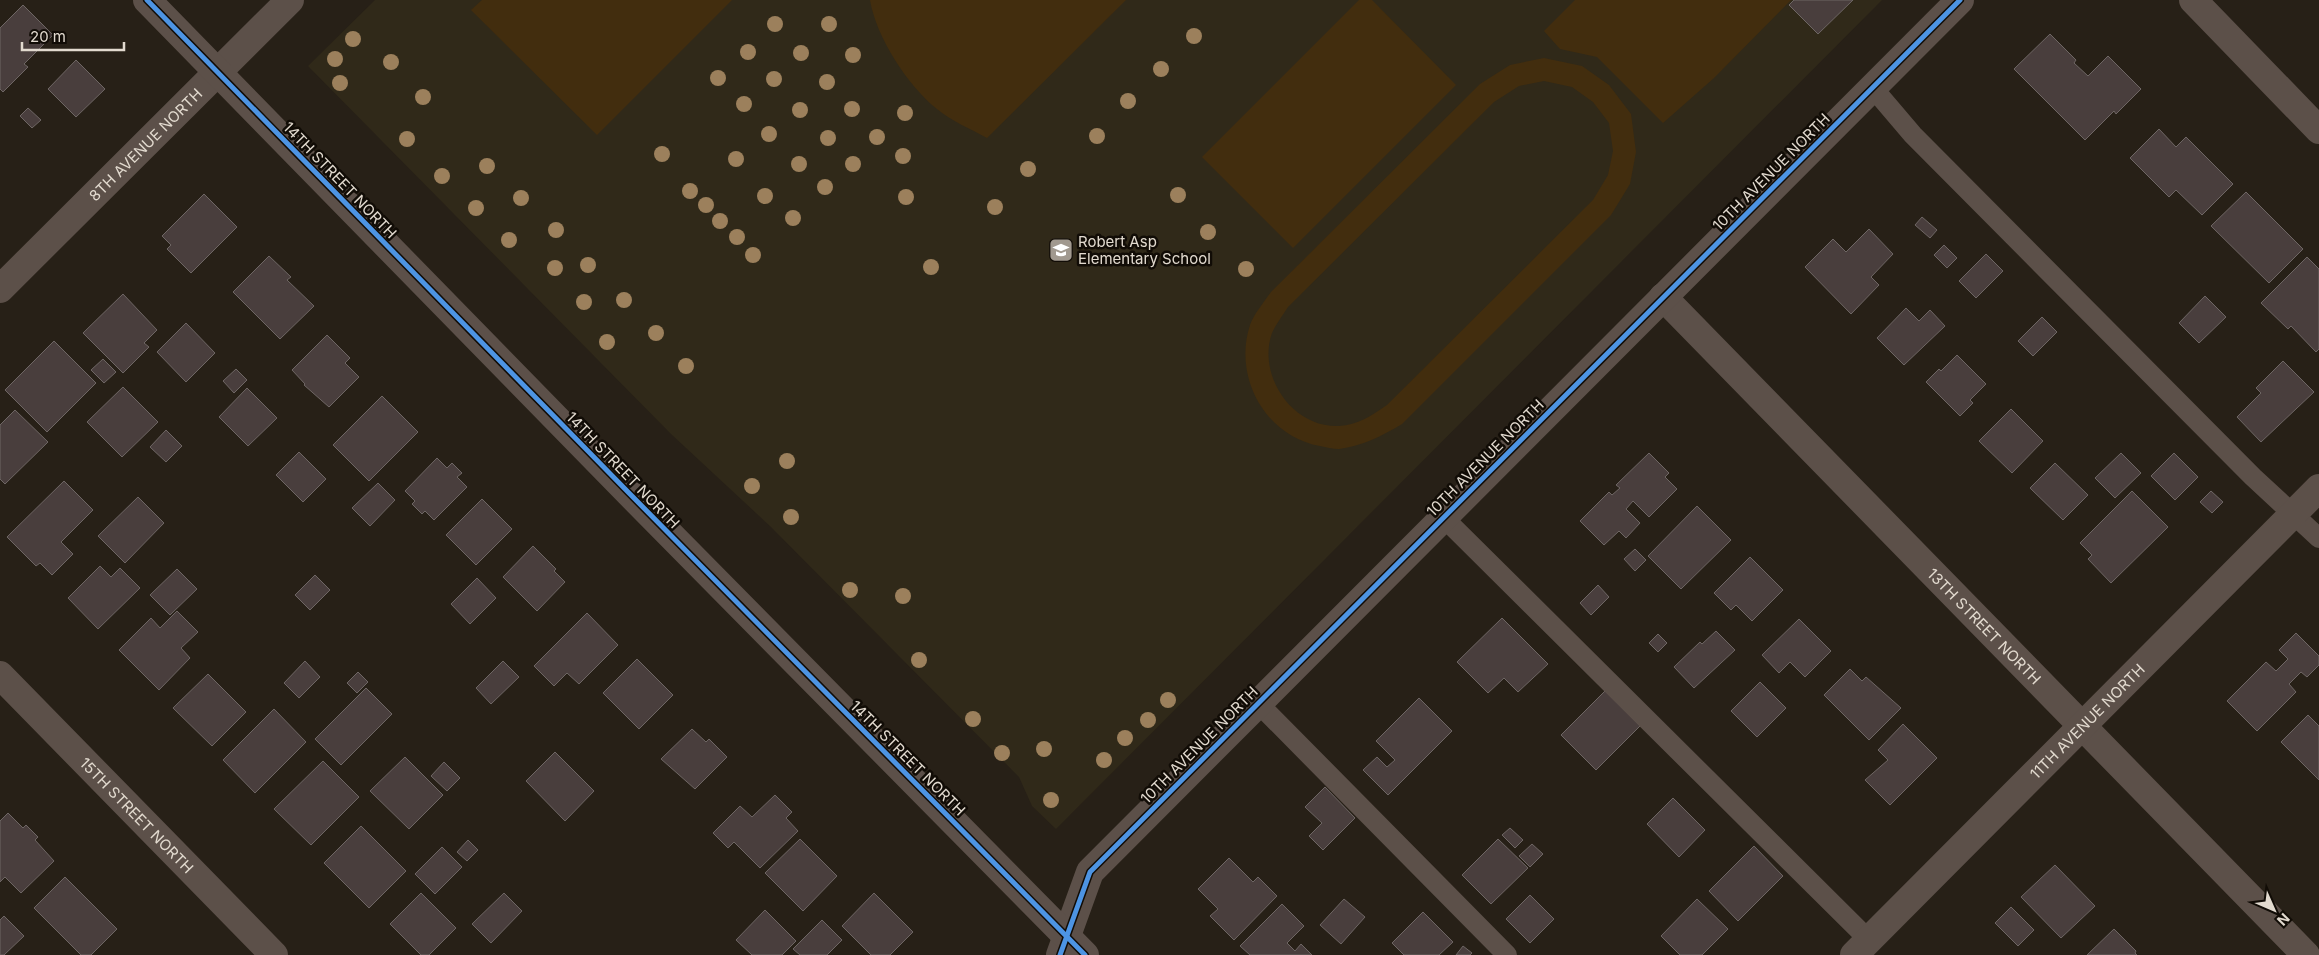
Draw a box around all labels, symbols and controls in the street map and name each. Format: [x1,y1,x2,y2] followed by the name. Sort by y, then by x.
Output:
[22,20,125,52] scale bar
[30,27,66,46] text: 20 m
[85,84,206,205] street label: 8TH AVENUE NORTH
[1708,109,1834,235] street label: 10TH AVENUE NORTH
[279,118,401,242] street label: 14TH STREET NORTH
[1078,232,1211,268] place label: Robert Asp Elementary School
[1048,237,1074,263] school or university icon: Robert Asp Elementary School
[1422,395,1548,521] street label: 10TH AVENUE NORTH
[562,408,684,532] street label: 14TH STREET NORTH
[1924,564,2045,688] street label: 13TH STREET NORTH
[2025,660,2148,783] street label: 11TH AVENUE NORTH
[1136,682,1262,808] street label: 10TH AVENUE NORTH
[846,696,970,820] street label: 14TH STREET NORTH
[76,753,198,877] street label: 15TH STREET NORTH
[2249,885,2299,935] north arrow
[2274,910,2293,929] text: N

